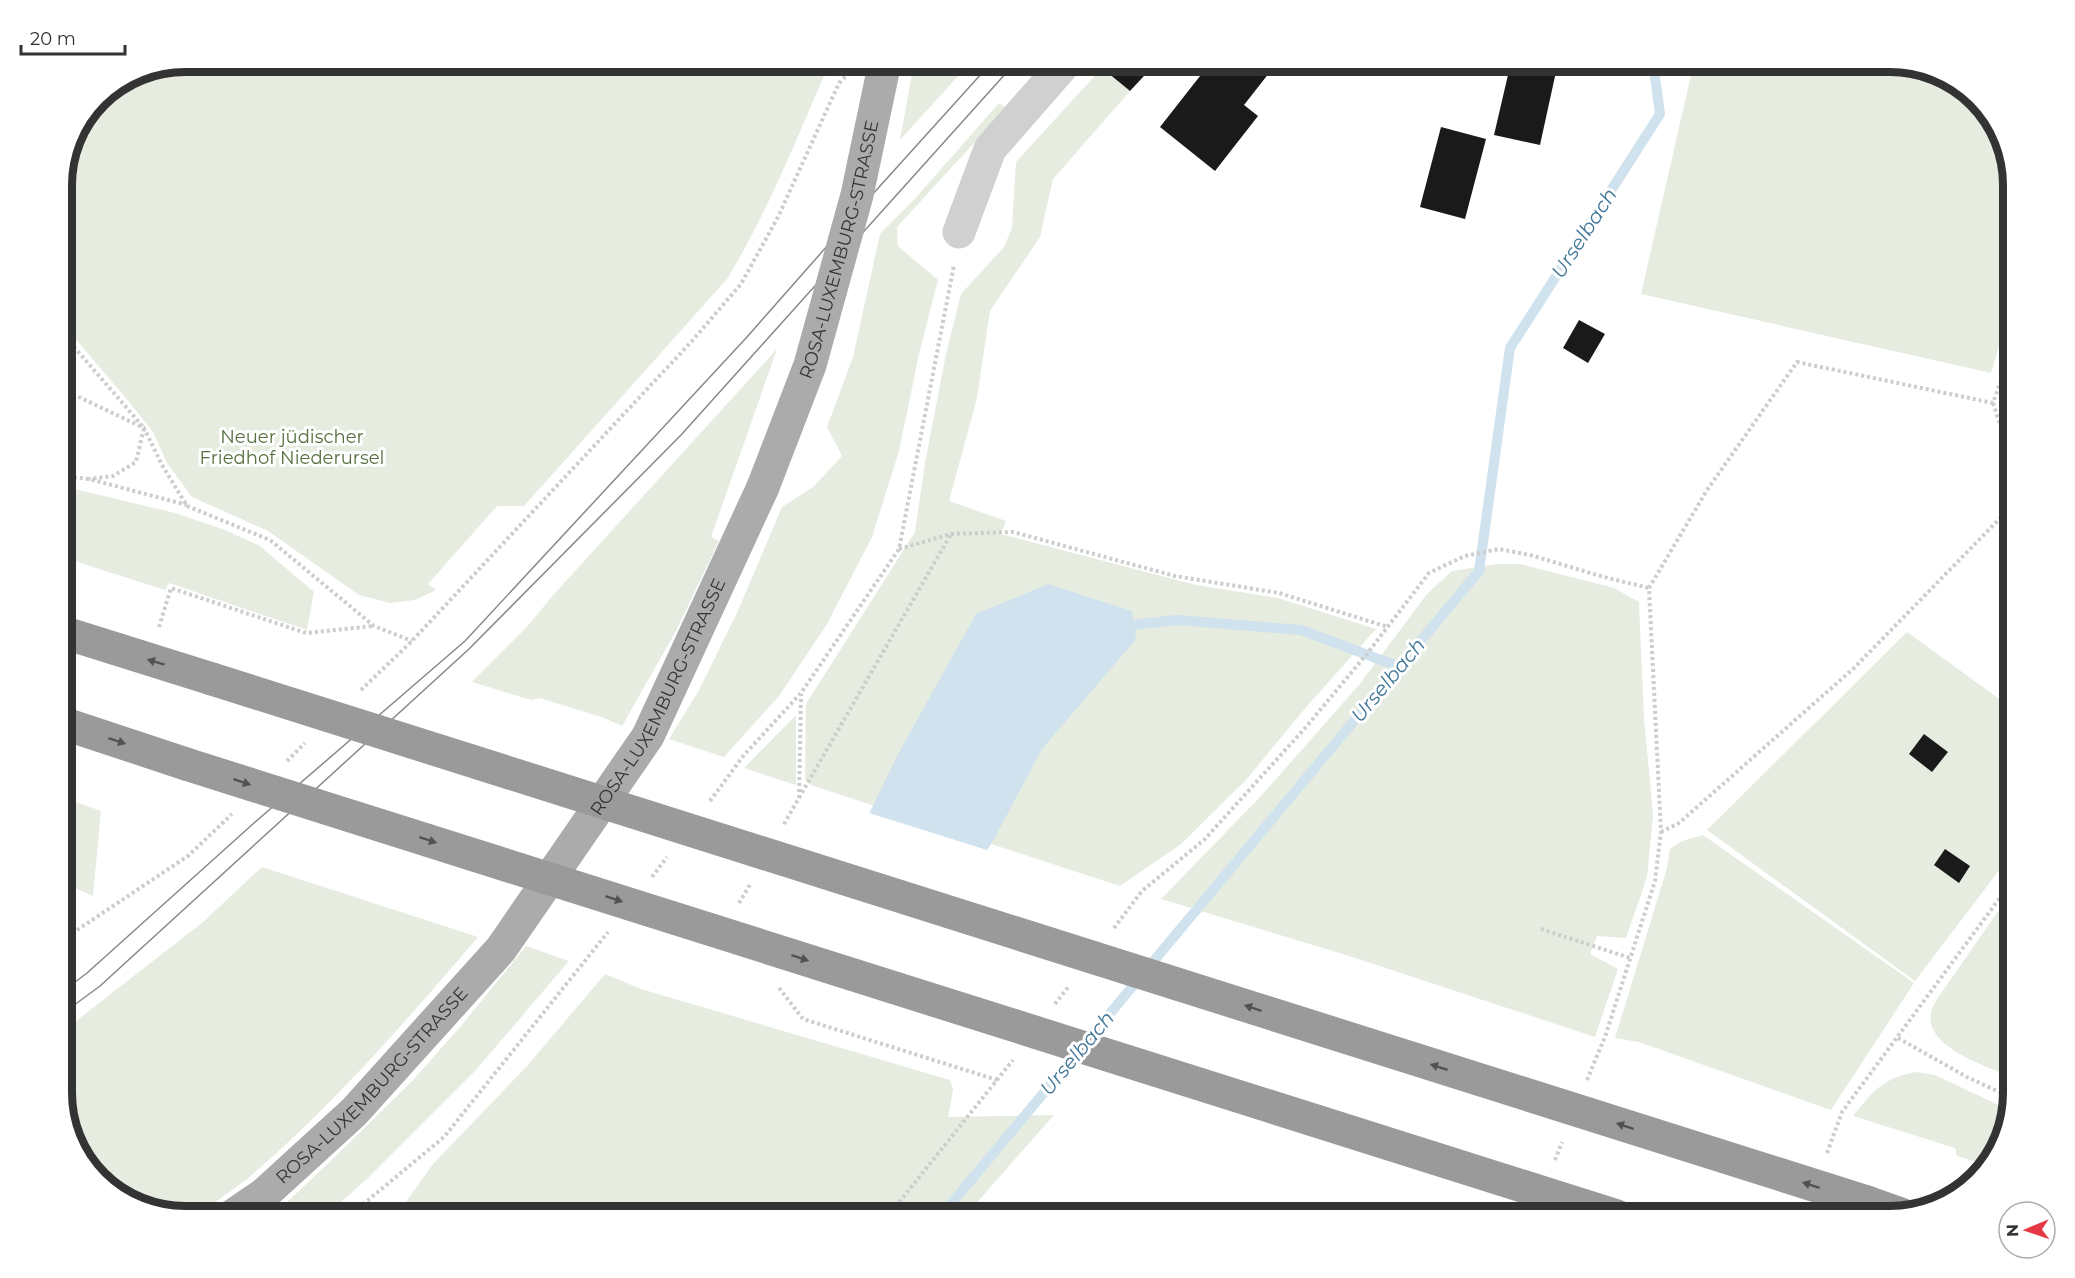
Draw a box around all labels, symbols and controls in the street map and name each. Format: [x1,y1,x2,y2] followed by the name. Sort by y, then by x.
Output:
[21,18,124,56] scale bar
[30,28,76,50] text: 20 m
[795,118,883,382] street label: ROSA-LUXEMBURG-STRASSE
[1546,184,1622,282] water label: Urselbach
[200,426,384,469] park label: Neuer jüdischer Friedhof Niederursel
[585,575,730,820] street label: ROSA-LUXEMBURG-STRASSE
[1346,633,1430,727] water label: Urselbach
[147,657,165,666] one-way arrow
[108,737,126,747] one-way arrow
[233,777,251,787] one-way arrow
[419,836,437,846] one-way arrow
[605,895,623,904] one-way arrow
[791,954,809,963] one-way arrow
[271,982,472,1189] street label: ROSA-LUXEMBURG-STRASSE
[1244,1003,1262,1012] one-way arrow
[1035,1006,1119,1100] water label: Urselbach
[1430,1062,1448,1071] one-way arrow
[1616,1121,1634,1130] one-way arrow
[1802,1180,1820,1189] one-way arrow
[1997,1200,2057,1260] north arrow
[2003,1224,2022,1237] text: N

